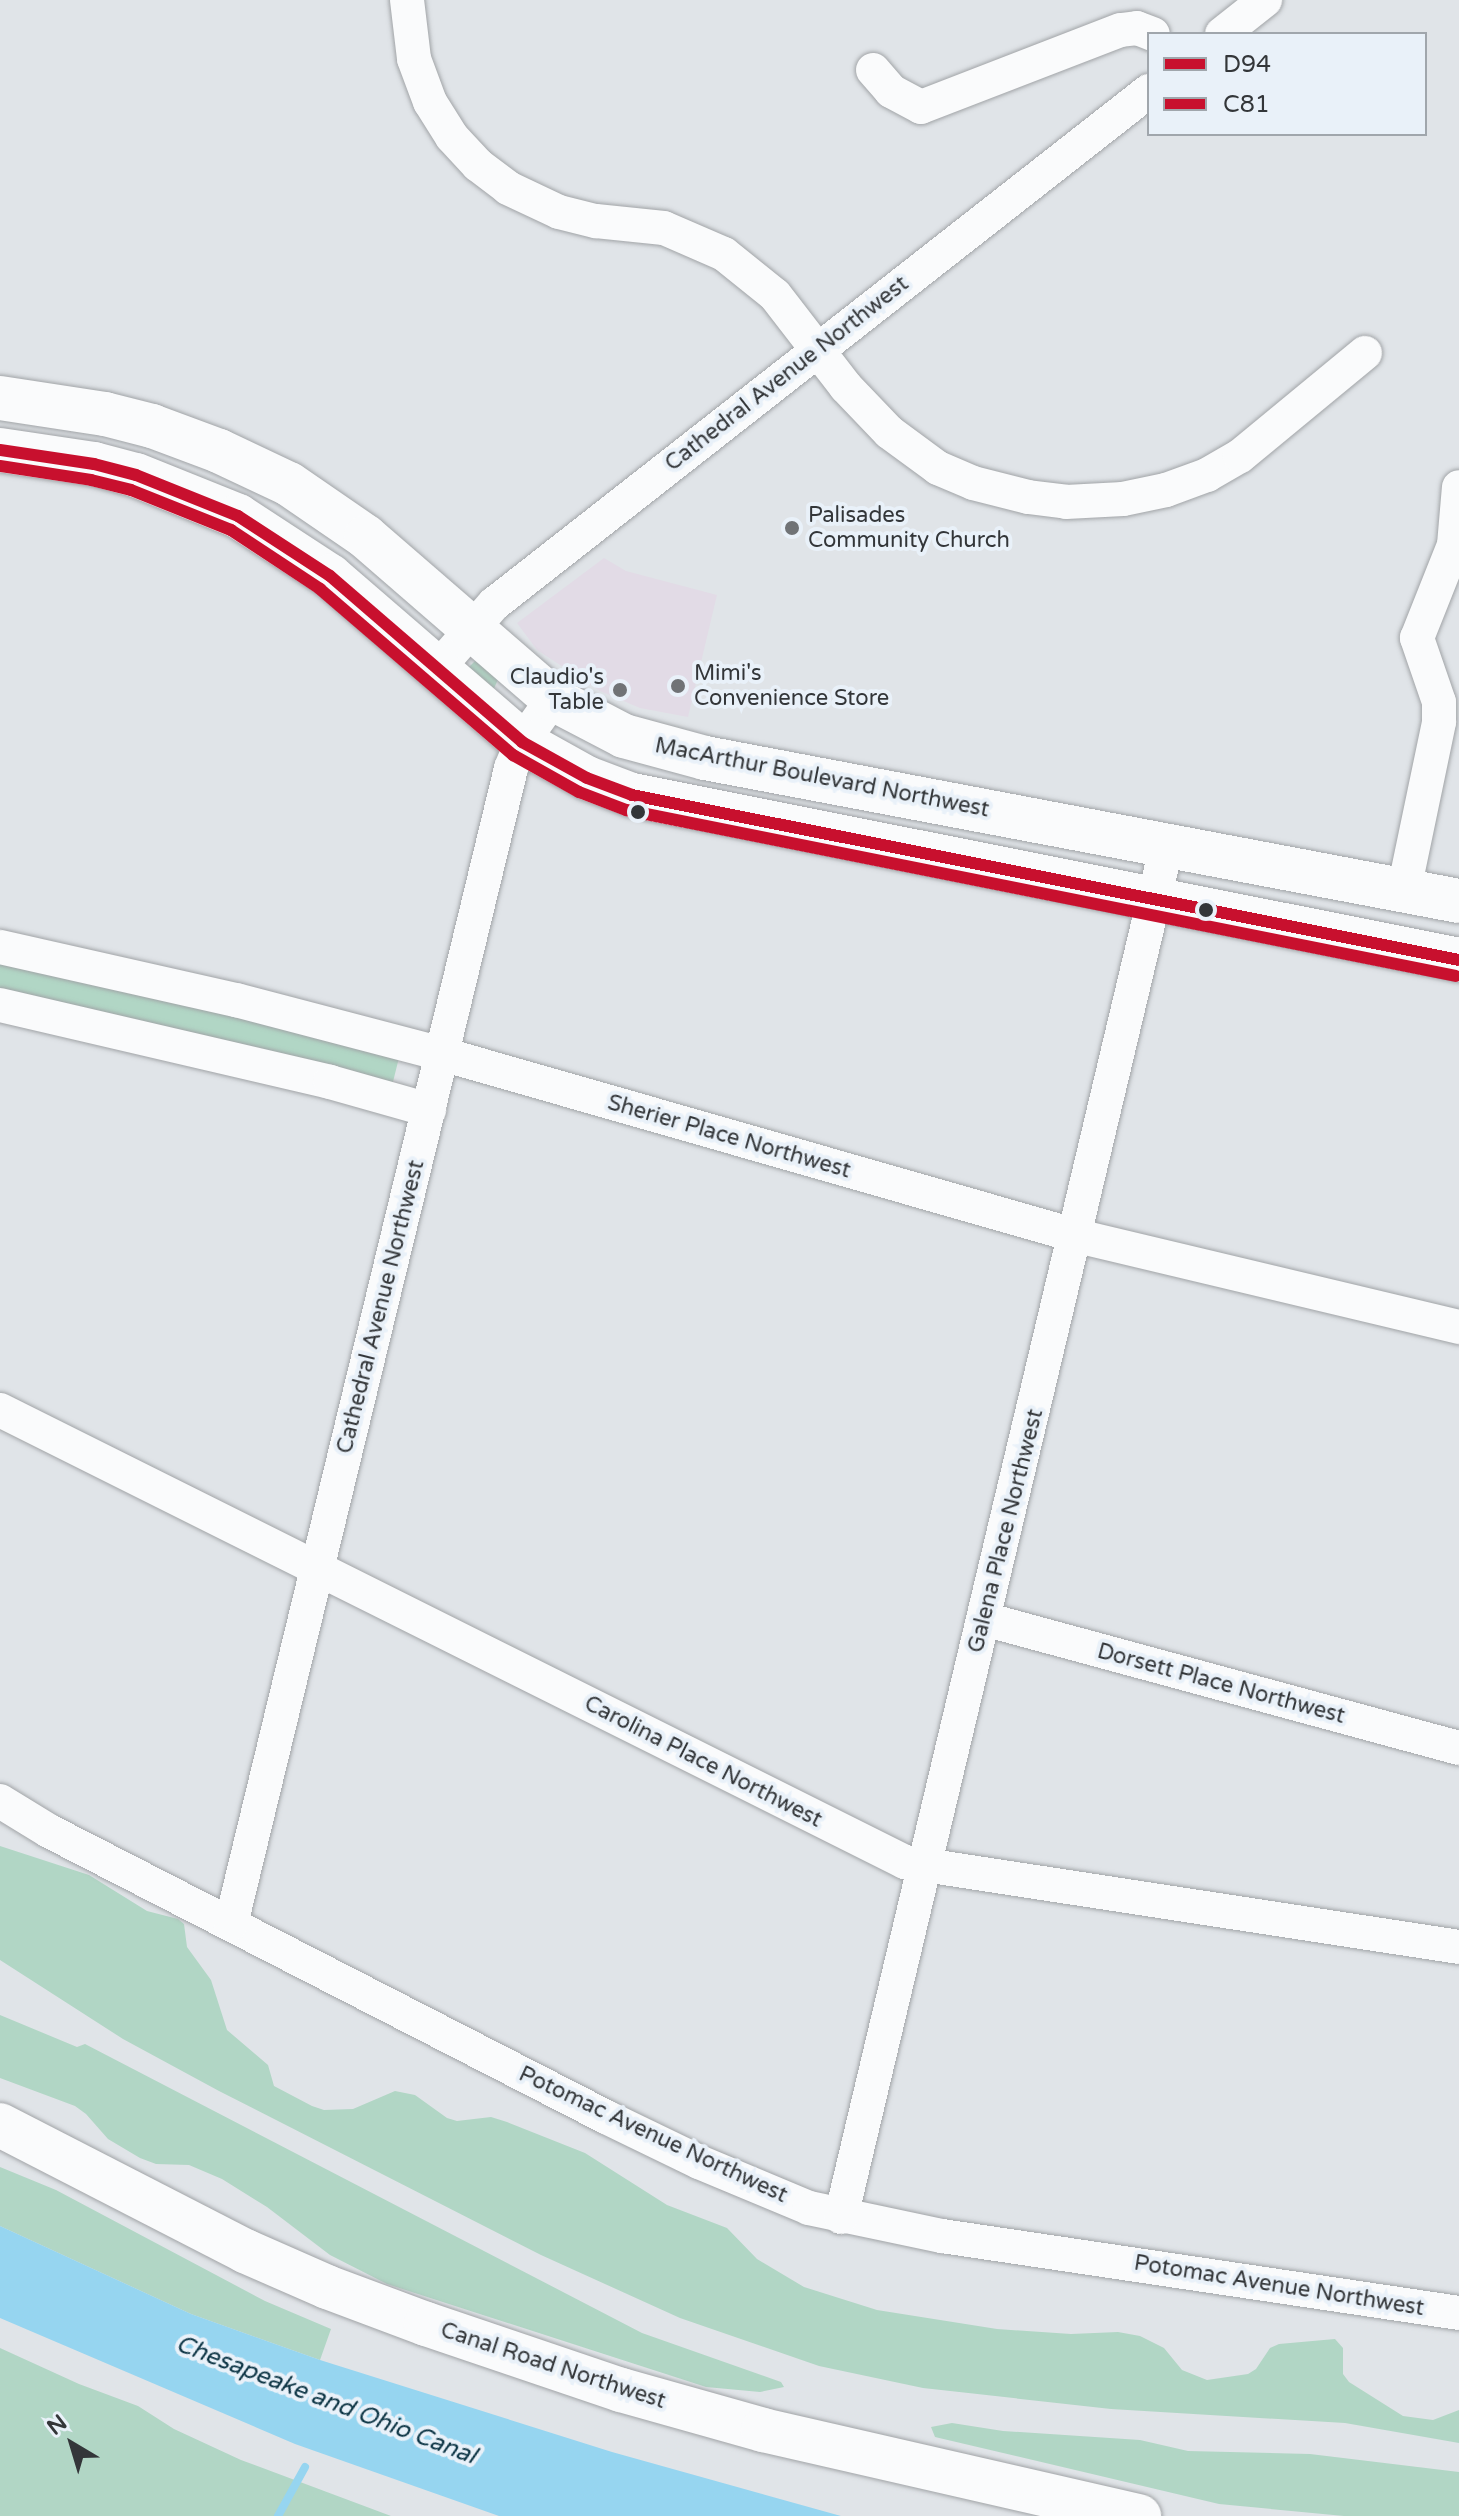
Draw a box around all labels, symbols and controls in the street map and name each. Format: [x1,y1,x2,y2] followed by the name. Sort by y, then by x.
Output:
[1147,32,1427,136] legend
[1223,50,1271,79] text: D94
[1223,90,1270,119] text: C81
[660,271,914,477] street label: Cathedral Avenue Northwest
[808,502,1010,554] place label: Palisades Community Church
[783,519,801,537] marker: Palisades Community Church
[694,660,889,712] place label: Mimi's Convenience Store
[510,664,604,716] place label: Claudio's Table
[669,677,687,695] marker: Mimi's Convenience Store
[611,681,629,699] marker: Claudio's Table
[653,733,991,823] street label: MacArthur Boulevard Northwest
[630,804,646,820] unlabelled marker
[1198,902,1214,918] unlabelled marker
[605,1090,853,1184] street label: Sherier Place Northwest
[332,1158,430,1456] street label: Cathedral Avenue Northwest
[963,1406,1049,1656] street label: Galena Place Northwest
[1094,1638,1348,1730] street label: Dorsett Place Northwest
[580,1690,826,1834] street label: Carolina Place Northwest
[515,2061,791,2209] street label: Potomac Avenue Northwest
[1132,2250,1426,2322] street label: Potomac Avenue Northwest
[437,2317,669,2415] street label: Canal Road Northwest
[172,2329,480,2471] water label: Chesapeake and Ohio Canal
[32,2404,112,2484] north arrow
[42,2409,72,2441] text: N

